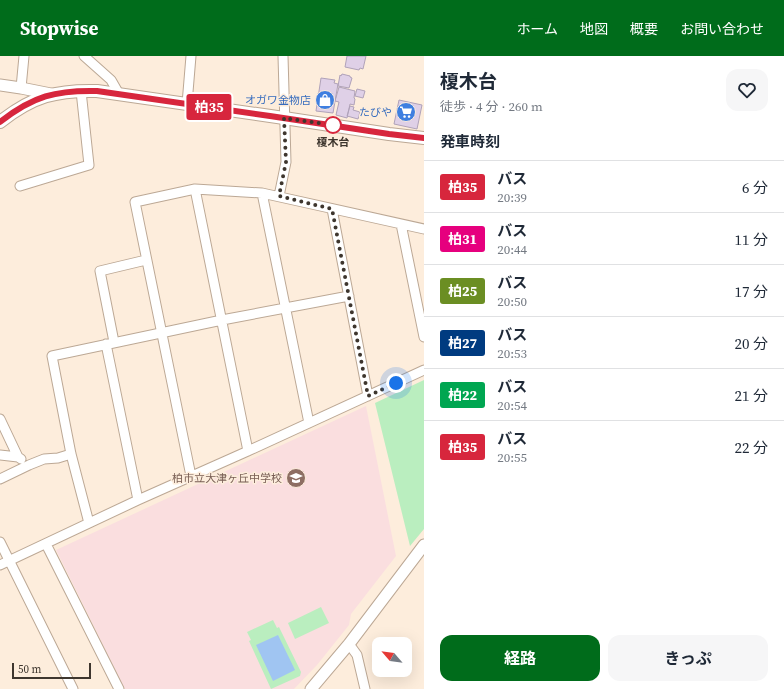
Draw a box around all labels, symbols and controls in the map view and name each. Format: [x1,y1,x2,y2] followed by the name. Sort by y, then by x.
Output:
[20,15,98,41] text: Stopwise
[516,19,558,39] text: ホーム
[580,19,608,39] text: 地図
[630,19,658,39] text: 概要
[680,19,764,39] text: お問い合わせ
[440,68,497,94] text: 榎木台
[726,69,768,111] button: heart
[314,89,336,111] shop icon: オガワ金物店
[245,93,311,108] place label: オガワ金物店
[186,94,232,120] line badge: 柏35
[194,97,224,117] text: 柏35
[440,98,543,115] text: 徒歩 · 4 分 · 260 m
[395,101,417,123] supermarket icon: たびや
[359,105,392,120] place label: たびや
[324,116,342,134] marker: 榎木台
[440,131,500,152] text: 発車時刻
[317,135,350,150] place label: 榎木台
[497,168,527,189] text: バス
[448,177,477,197] text: 柏35
[742,177,768,198] text: 6 分
[497,189,527,206] text: 20:39
[497,220,527,241] text: バス
[448,229,477,249] text: 柏31
[735,229,768,250] text: 11 分
[497,241,527,258] text: 20:44
[497,272,527,293] text: バス
[448,281,477,301] text: 柏25
[735,281,768,302] text: 17 分
[497,293,527,310] text: 20:50
[497,324,527,345] text: バス
[448,333,477,353] text: 柏27
[735,333,768,354] text: 20 分
[497,345,527,362] text: 20:53
[386,373,406,393] your location
[497,376,527,397] text: バス
[448,385,477,405] text: 柏22
[735,385,768,406] text: 21 分
[497,397,527,414] text: 20:54
[497,428,527,449] text: バス
[448,437,477,457] text: 柏35
[735,437,768,458] text: 22 分
[497,449,527,466] text: 20:55
[285,467,307,489] school or university icon: 柏市立大津ヶ丘中学校
[172,471,282,486] place label: 柏市立大津ヶ丘中学校
[440,635,600,681] button: 経路
[608,635,768,681] button: きっぷ
[372,637,412,677] north arrow
[372,637,412,677] map controls
[12,661,91,680] scale bar
[18,662,41,677] text: 50 m

